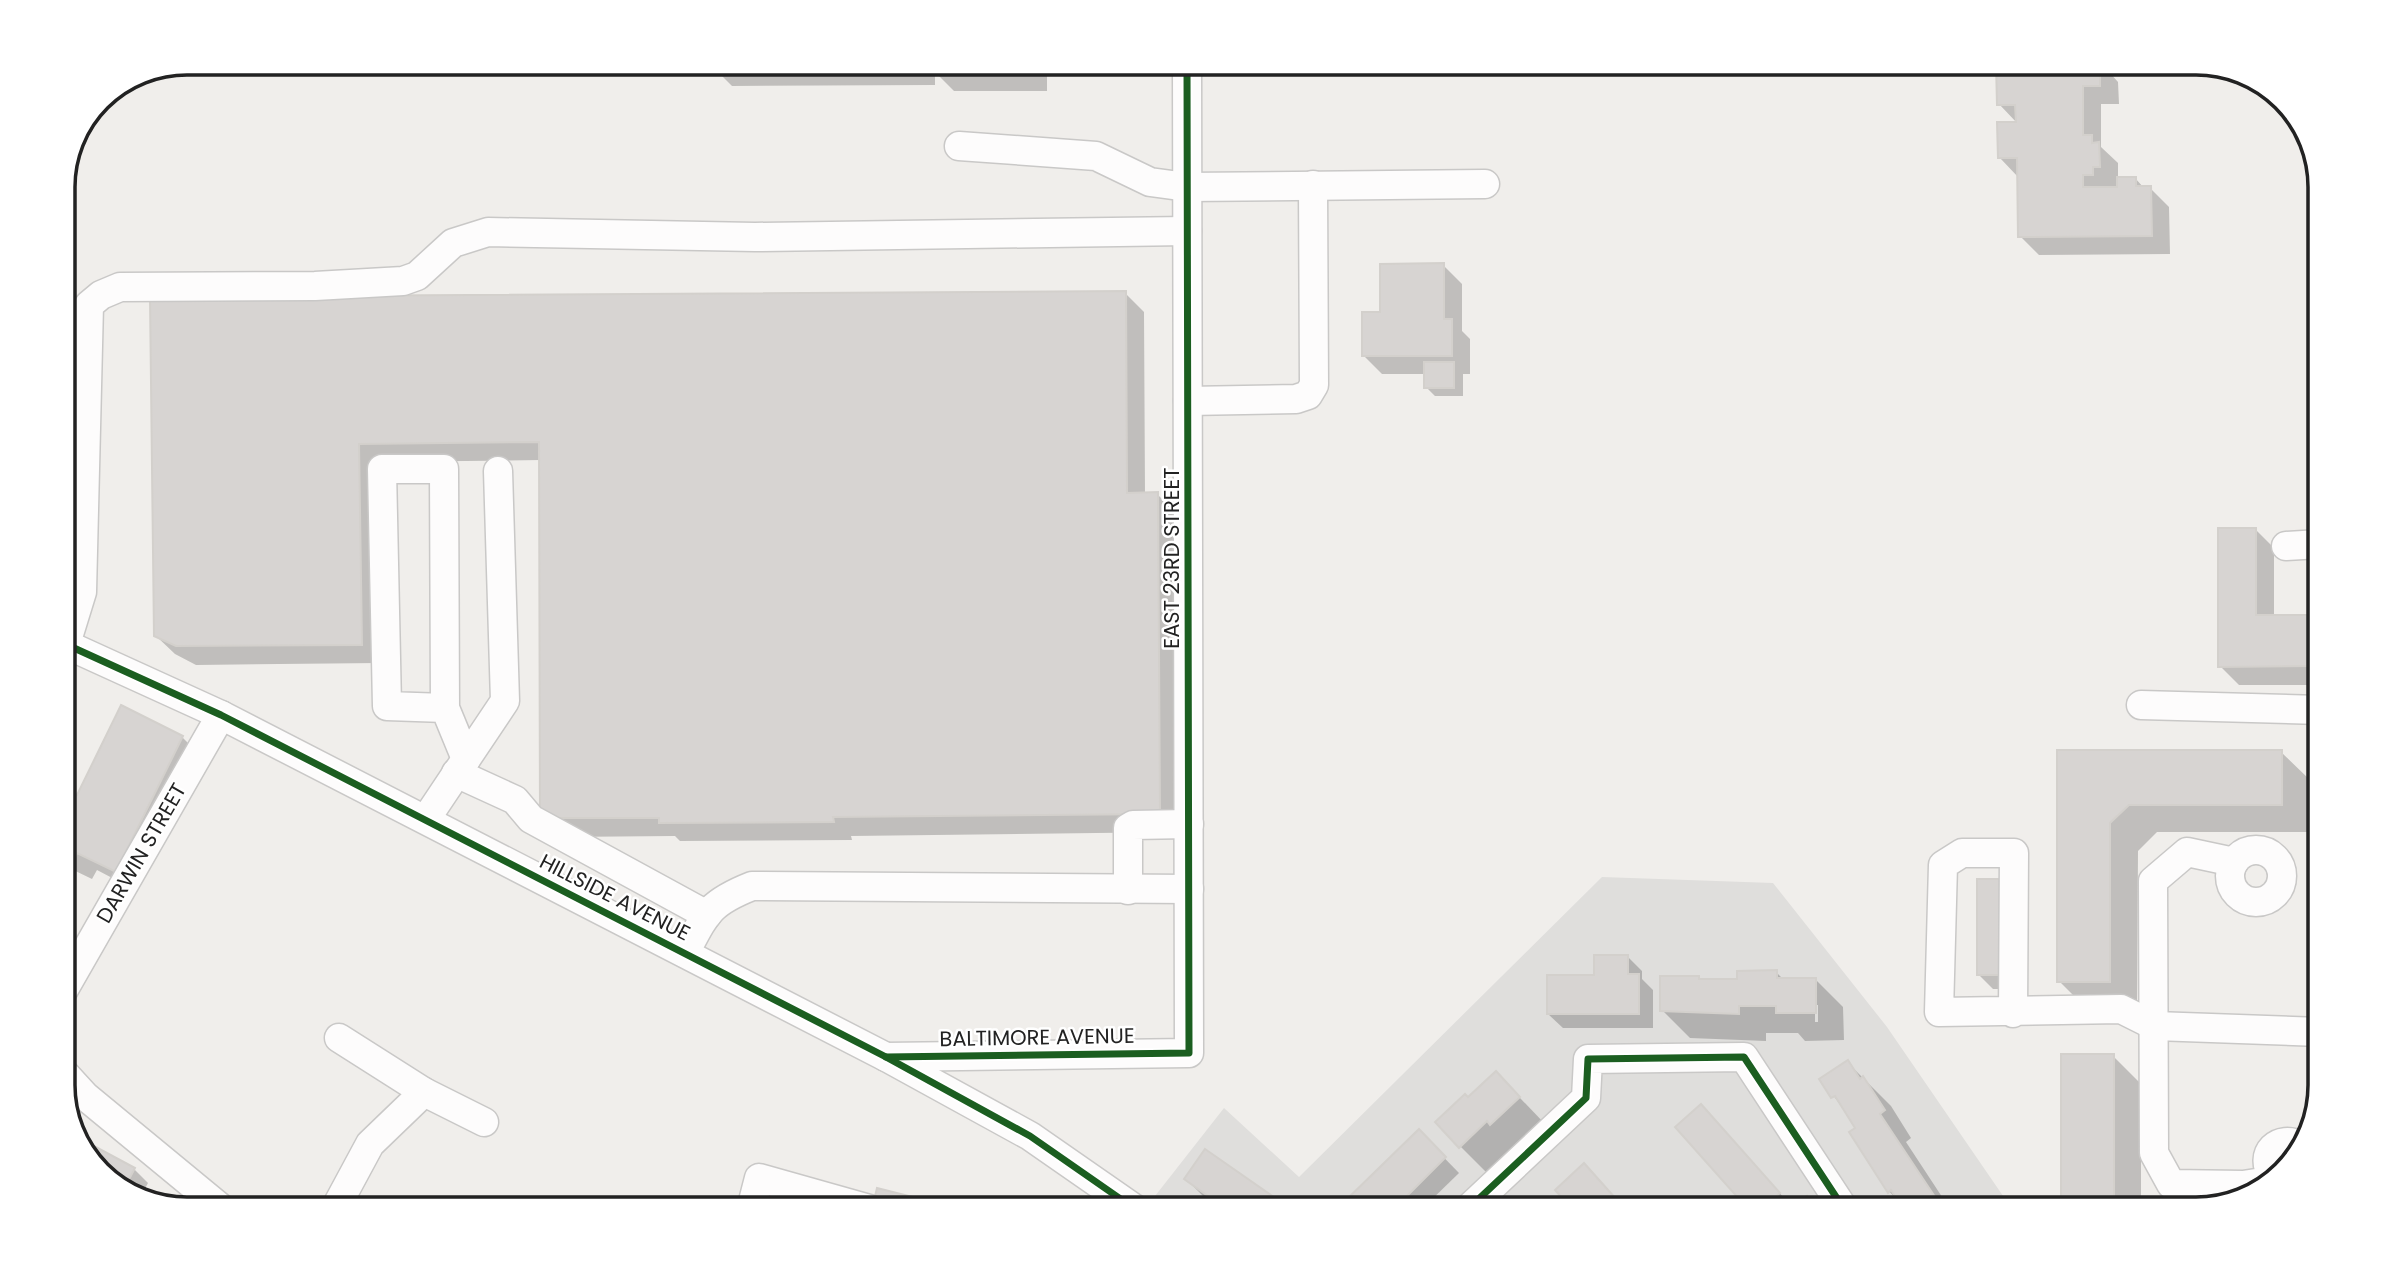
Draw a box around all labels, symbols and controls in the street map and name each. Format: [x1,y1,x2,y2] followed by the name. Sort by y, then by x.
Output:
[1157,467,1186,649] street label: EAST 23RD STREET
[89,778,193,928] street label: DARWIN STREET
[535,847,695,947] street label: HILLSIDE AVENUE
[939,1021,1135,1053] street label: BALTIMORE AVENUE

